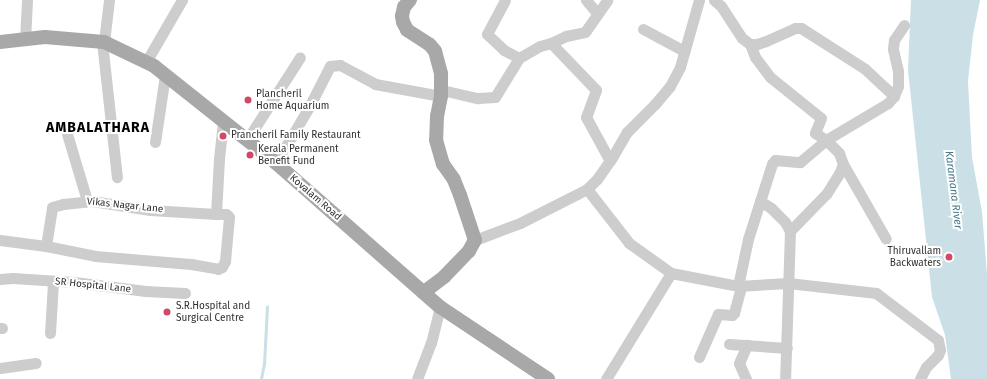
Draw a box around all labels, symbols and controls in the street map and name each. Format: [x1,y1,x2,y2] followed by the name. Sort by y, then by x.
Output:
[256,88,329,112] place label: Plancheril Home Aquarium
[243,95,253,105] marker: Plancheril Home Aquarium
[46,120,150,136] district label: AMBALATHARA
[231,130,361,142] place label: Prancheril Family Restaurant
[218,131,228,141] marker: Prancheril Family Restaurant
[258,143,339,166] place label: Kerala Permanent Benefit Fund
[245,150,255,160] marker: Kerala Permanent Benefit Fund
[942,150,964,230] water label: Karamana River
[287,172,343,224] street label: Kovalam Road
[86,196,164,216] street label: Vikas Nagar Lane
[888,245,941,268] place label: Thiruvallam Backwaters
[944,252,954,262] marker: Thiruvallam Backwaters
[54,276,132,296] street label: SR Hospital Lane
[176,300,250,324] place label: S.R.Hospital and Surgical Centre
[161,306,173,318] marker: S.R.Hospital and Surgical Centre

